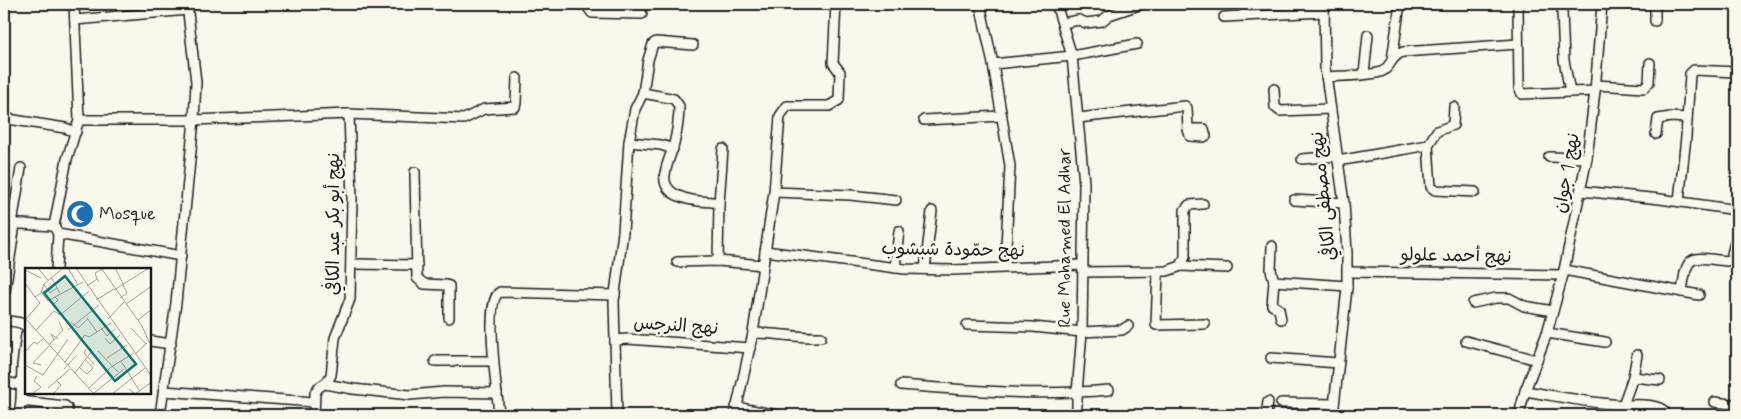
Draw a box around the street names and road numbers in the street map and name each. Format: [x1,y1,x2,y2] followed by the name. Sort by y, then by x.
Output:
[1304,130,1343,262] street label: نهج مصطفى الكافي
[1548,131,1586,215] street label: نهج 1 جوان
[1053,148,1077,328] street label: Rue Mohamed El Adhar
[321,153,346,295] street label: نهج أبو بكر عبد الكافي
[881,237,1025,263] street label: نهج حمّودة شبشوب
[1399,243,1512,269] street label: نهج أحمد علولو
[633,311,719,341] street label: نهج النرجس

